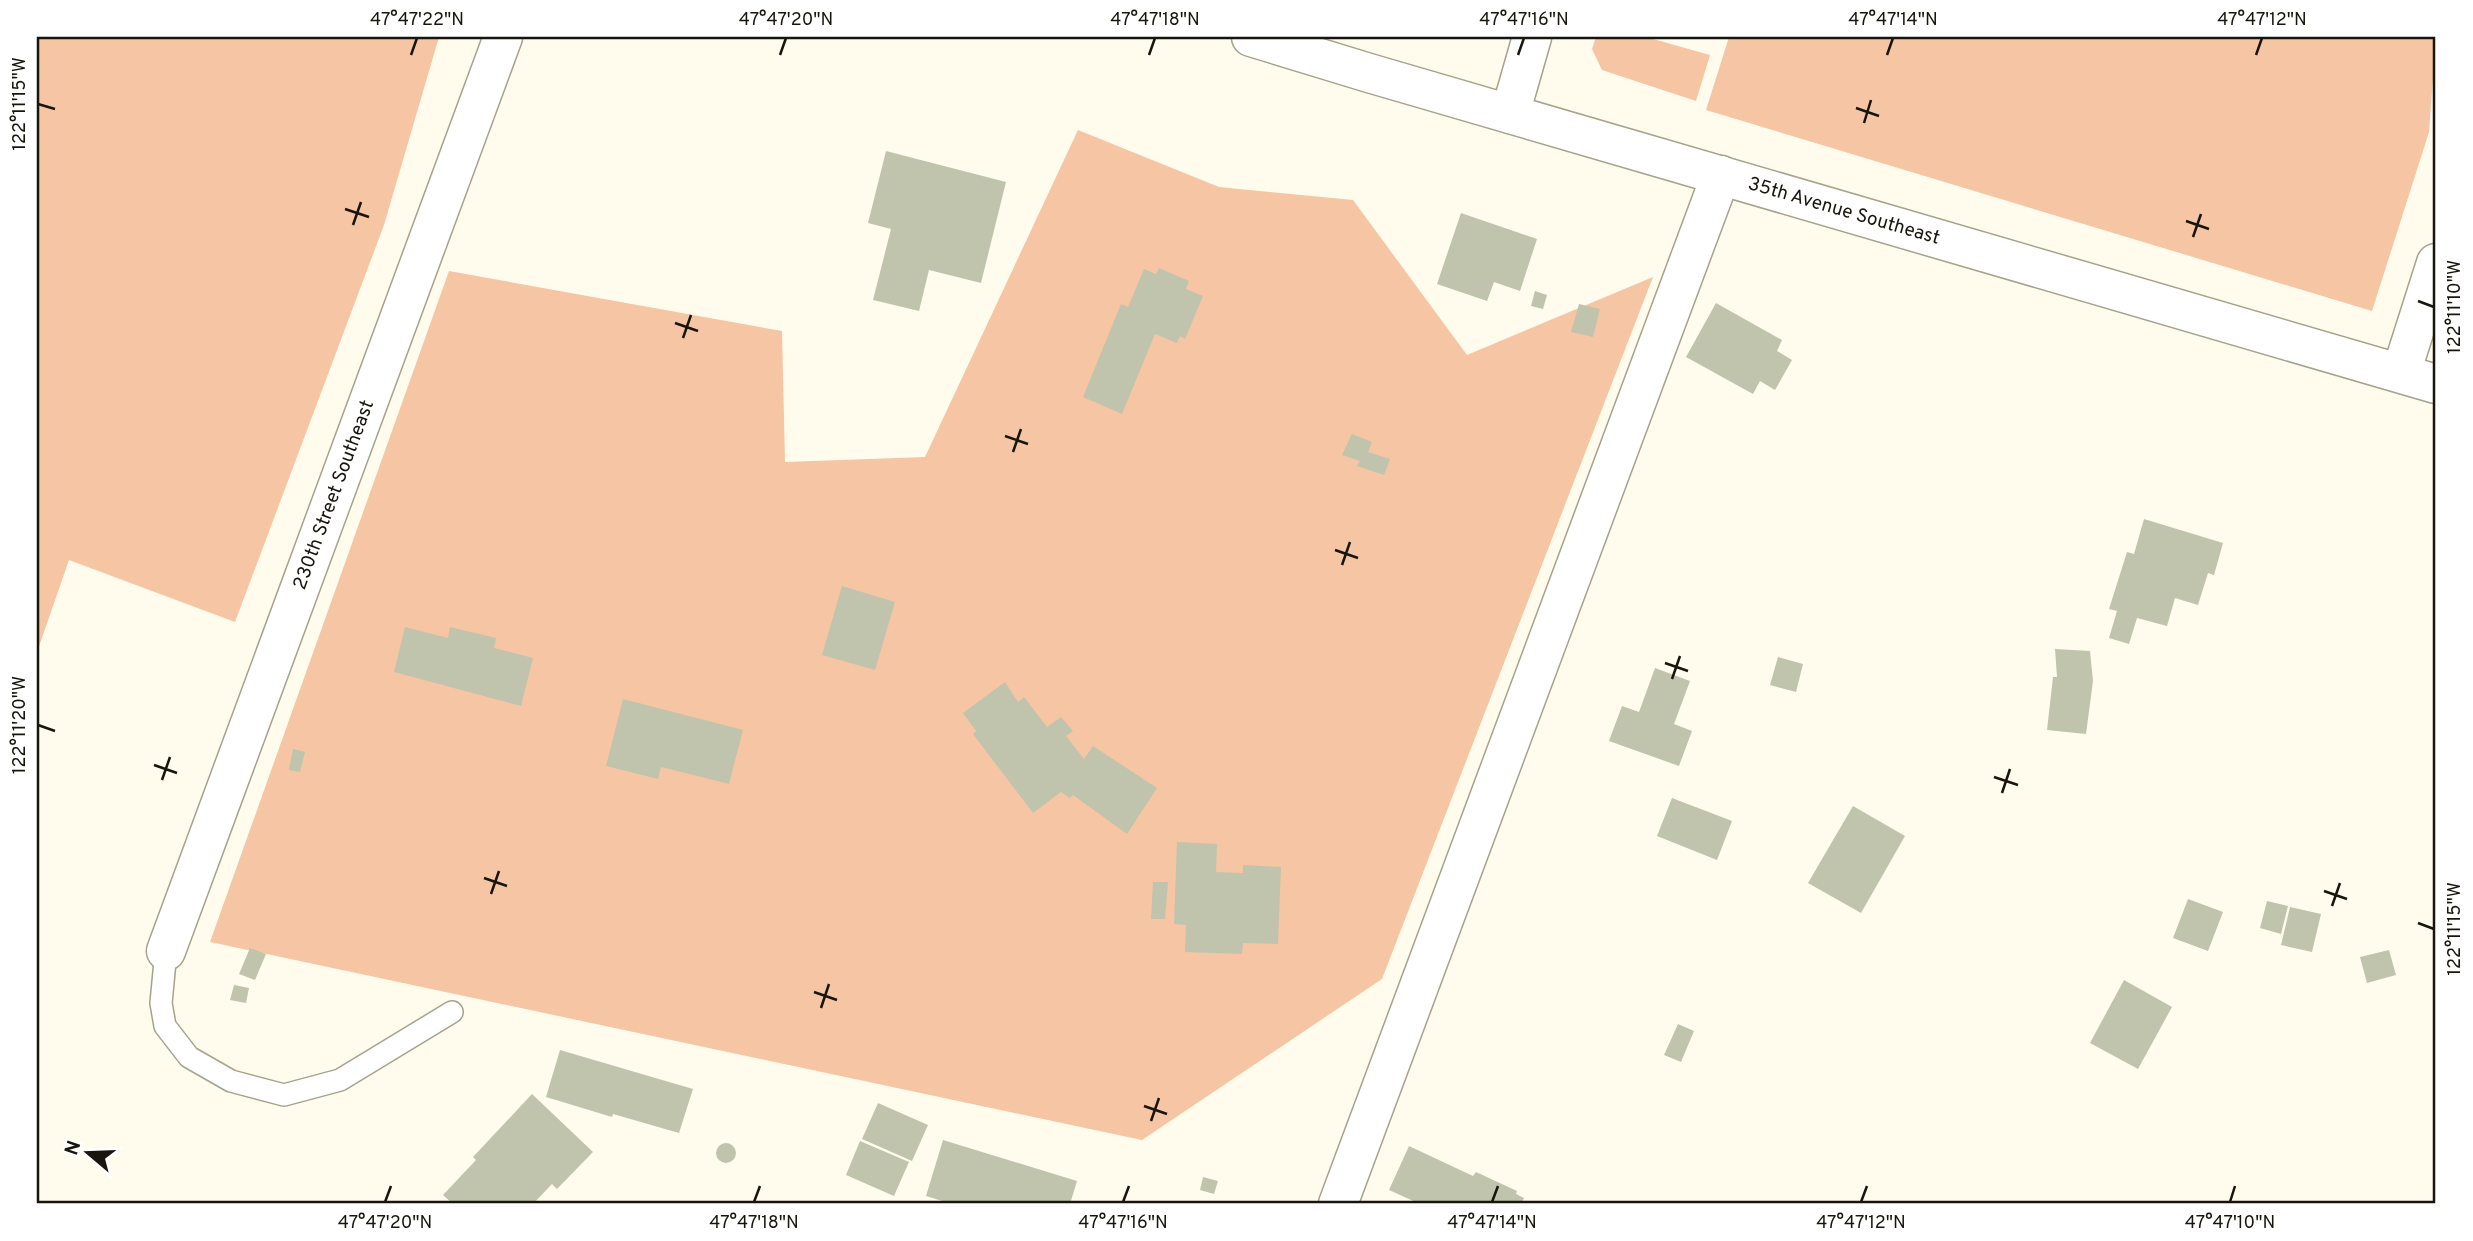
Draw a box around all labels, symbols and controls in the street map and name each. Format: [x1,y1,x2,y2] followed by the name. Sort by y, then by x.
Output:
[370,9,464,32] text: 47°47'22"N
[739,9,833,32] text: 47°47'20"N
[1110,9,1200,32] text: 47°47'18"N
[1479,9,1569,32] text: 47°47'16"N
[1848,9,1938,32] text: 47°47'14"N
[2217,9,2307,32] text: 47°47'12"N
[9,57,32,151] text: 122°11'15"W
[1745,172,1943,251] street label: 35th Avenue Southeast
[2444,260,2467,354] text: 122°11'10"W
[288,397,380,593] street label: 230th Street Southeast
[9,676,32,774] text: 122°11'20"W
[2444,882,2467,976] text: 122°11'15"W
[52,1118,122,1188] north arrow
[60,1138,87,1158] text: N
[338,1212,432,1235] text: 47°47'20"N
[709,1212,799,1235] text: 47°47'18"N
[1078,1212,1168,1235] text: 47°47'16"N
[1447,1212,1537,1235] text: 47°47'14"N
[1816,1212,1906,1235] text: 47°47'12"N
[2185,1212,2275,1235] text: 47°47'10"N

